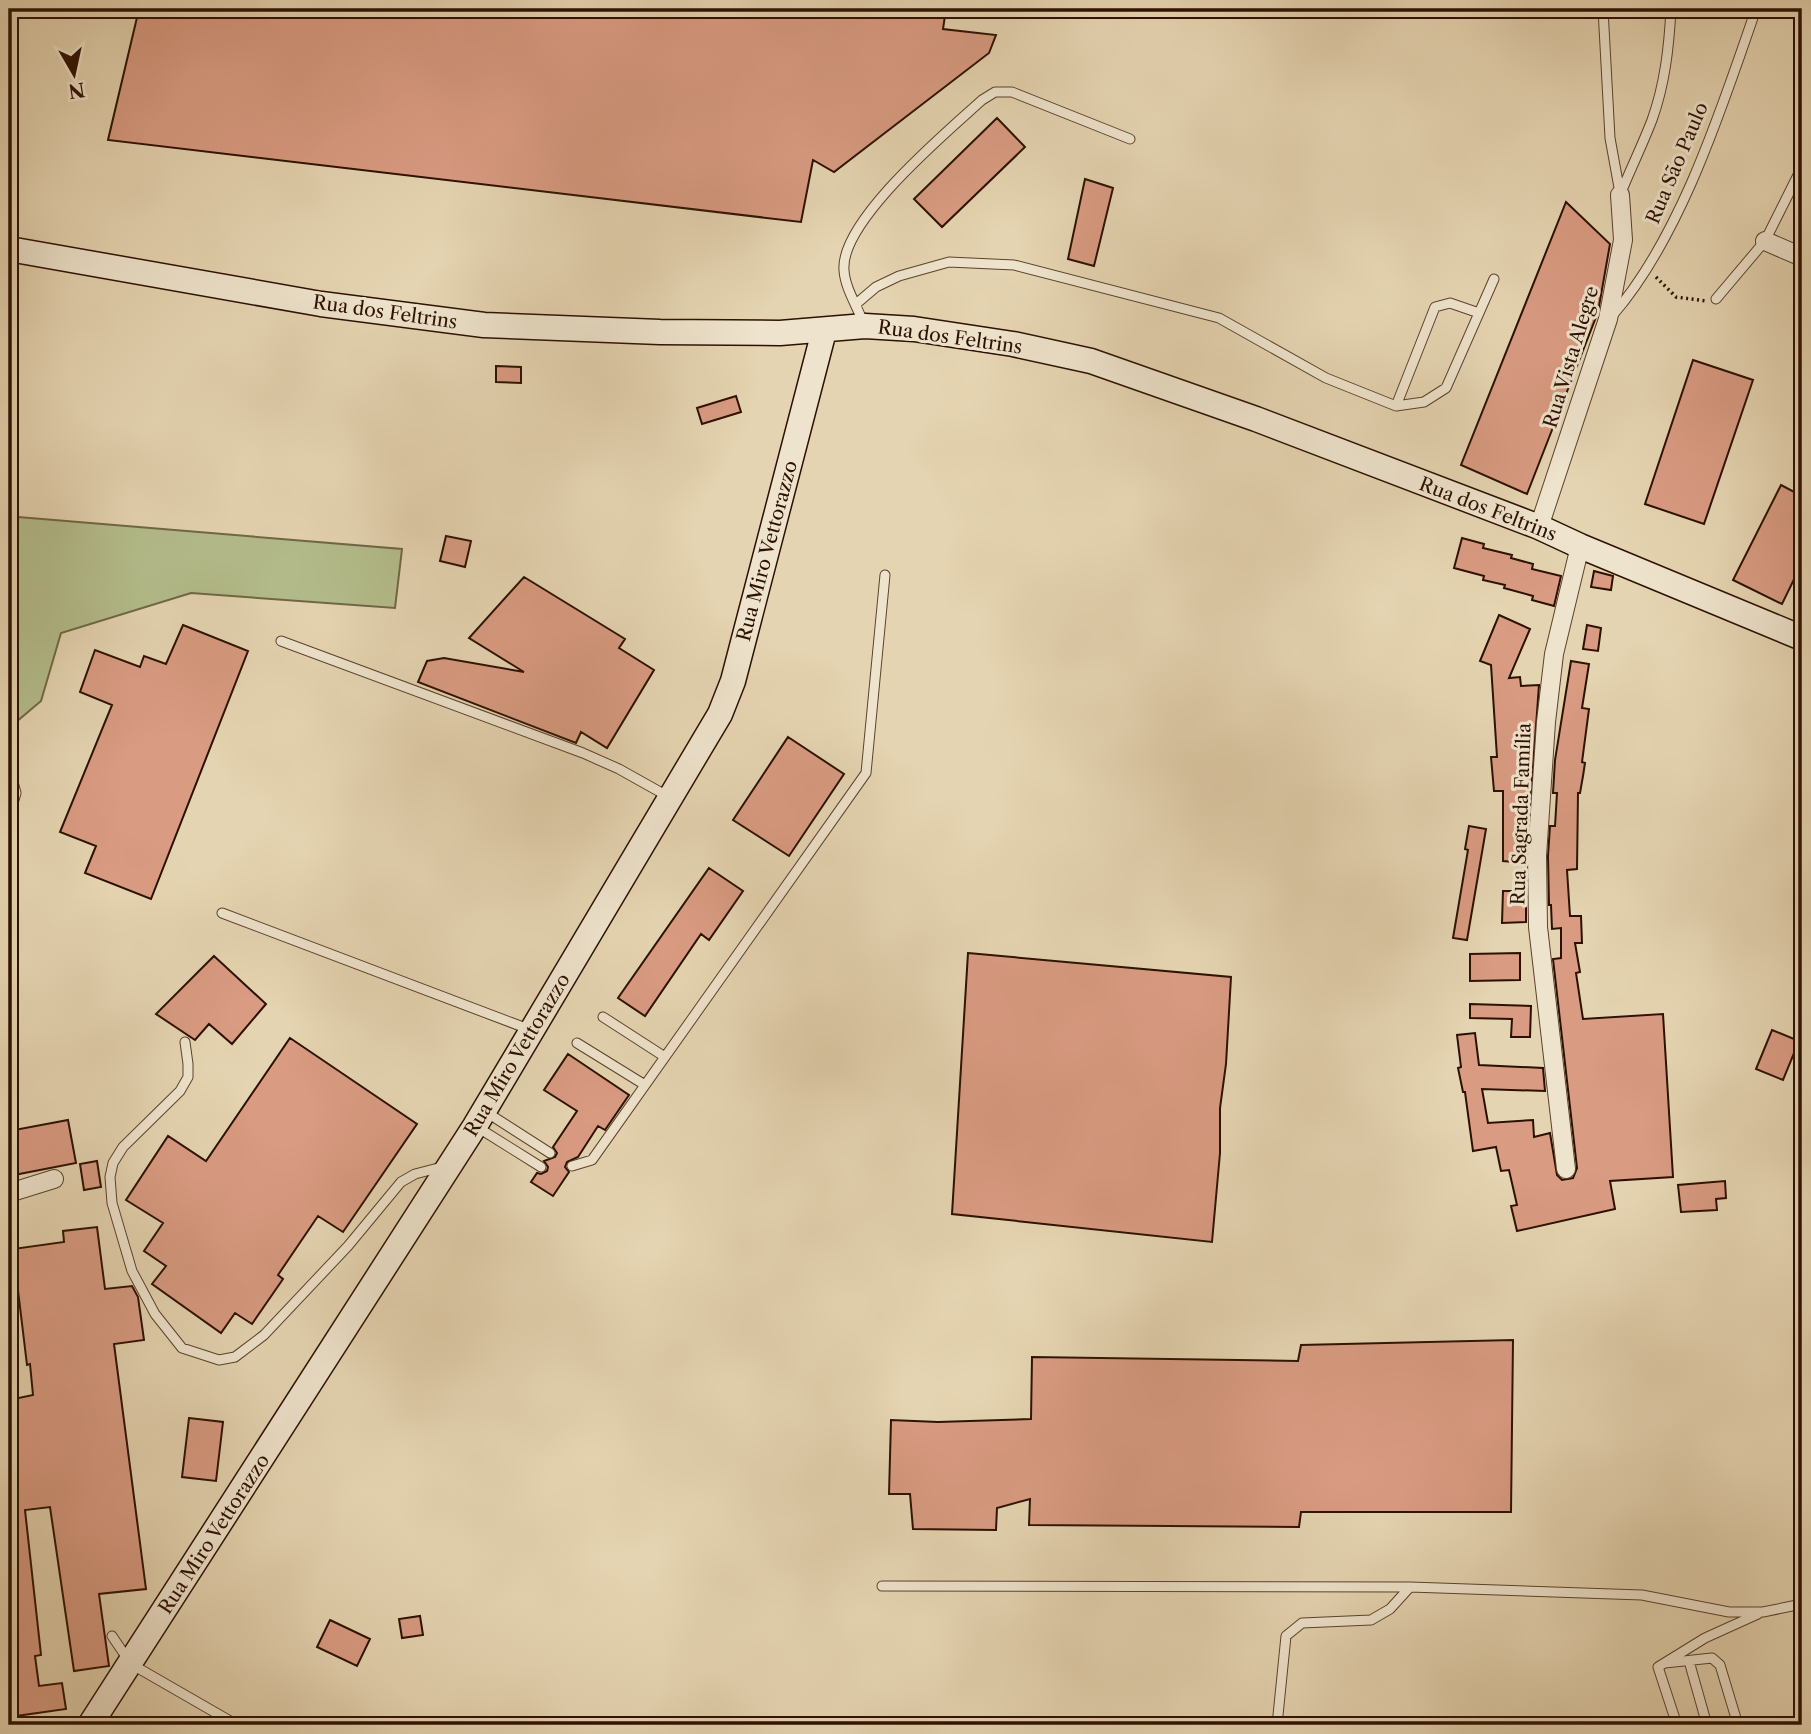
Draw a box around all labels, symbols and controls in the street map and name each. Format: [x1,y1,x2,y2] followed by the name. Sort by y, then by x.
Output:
[38,38,108,108] north arrow
[67,78,87,103] text: N
[1641,99,1713,227] street label: Rua São Paulo
[1539,283,1603,431] street label: Rua Vista Alegre
[311,290,459,334] street label: Rua dos Feltrins
[876,315,1024,359] street label: Rua dos Feltrins
[732,458,802,644] street label: Rua Miro Vettorazzo
[1416,472,1560,546] street label: Rua dos Feltrins
[1506,722,1536,906] street label: Rua Sagrada Família
[459,969,575,1141] street label: Rua Miro Vettorazzo
[154,1450,274,1618] street label: Rua Miro Vettorazzo

